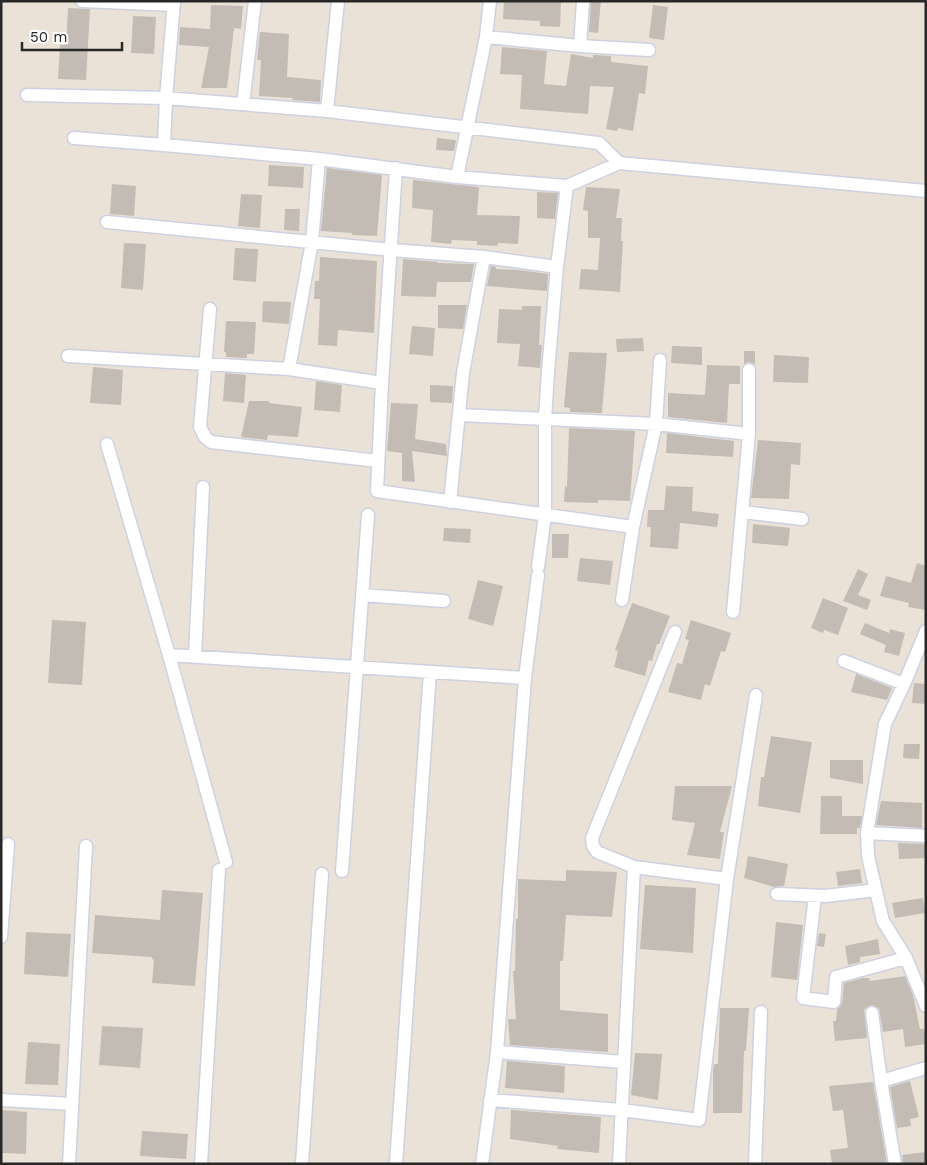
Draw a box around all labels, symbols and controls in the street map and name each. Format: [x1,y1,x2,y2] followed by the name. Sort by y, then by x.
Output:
[22,20,122,52] scale bar
[30,28,67,46] text: 50 m

